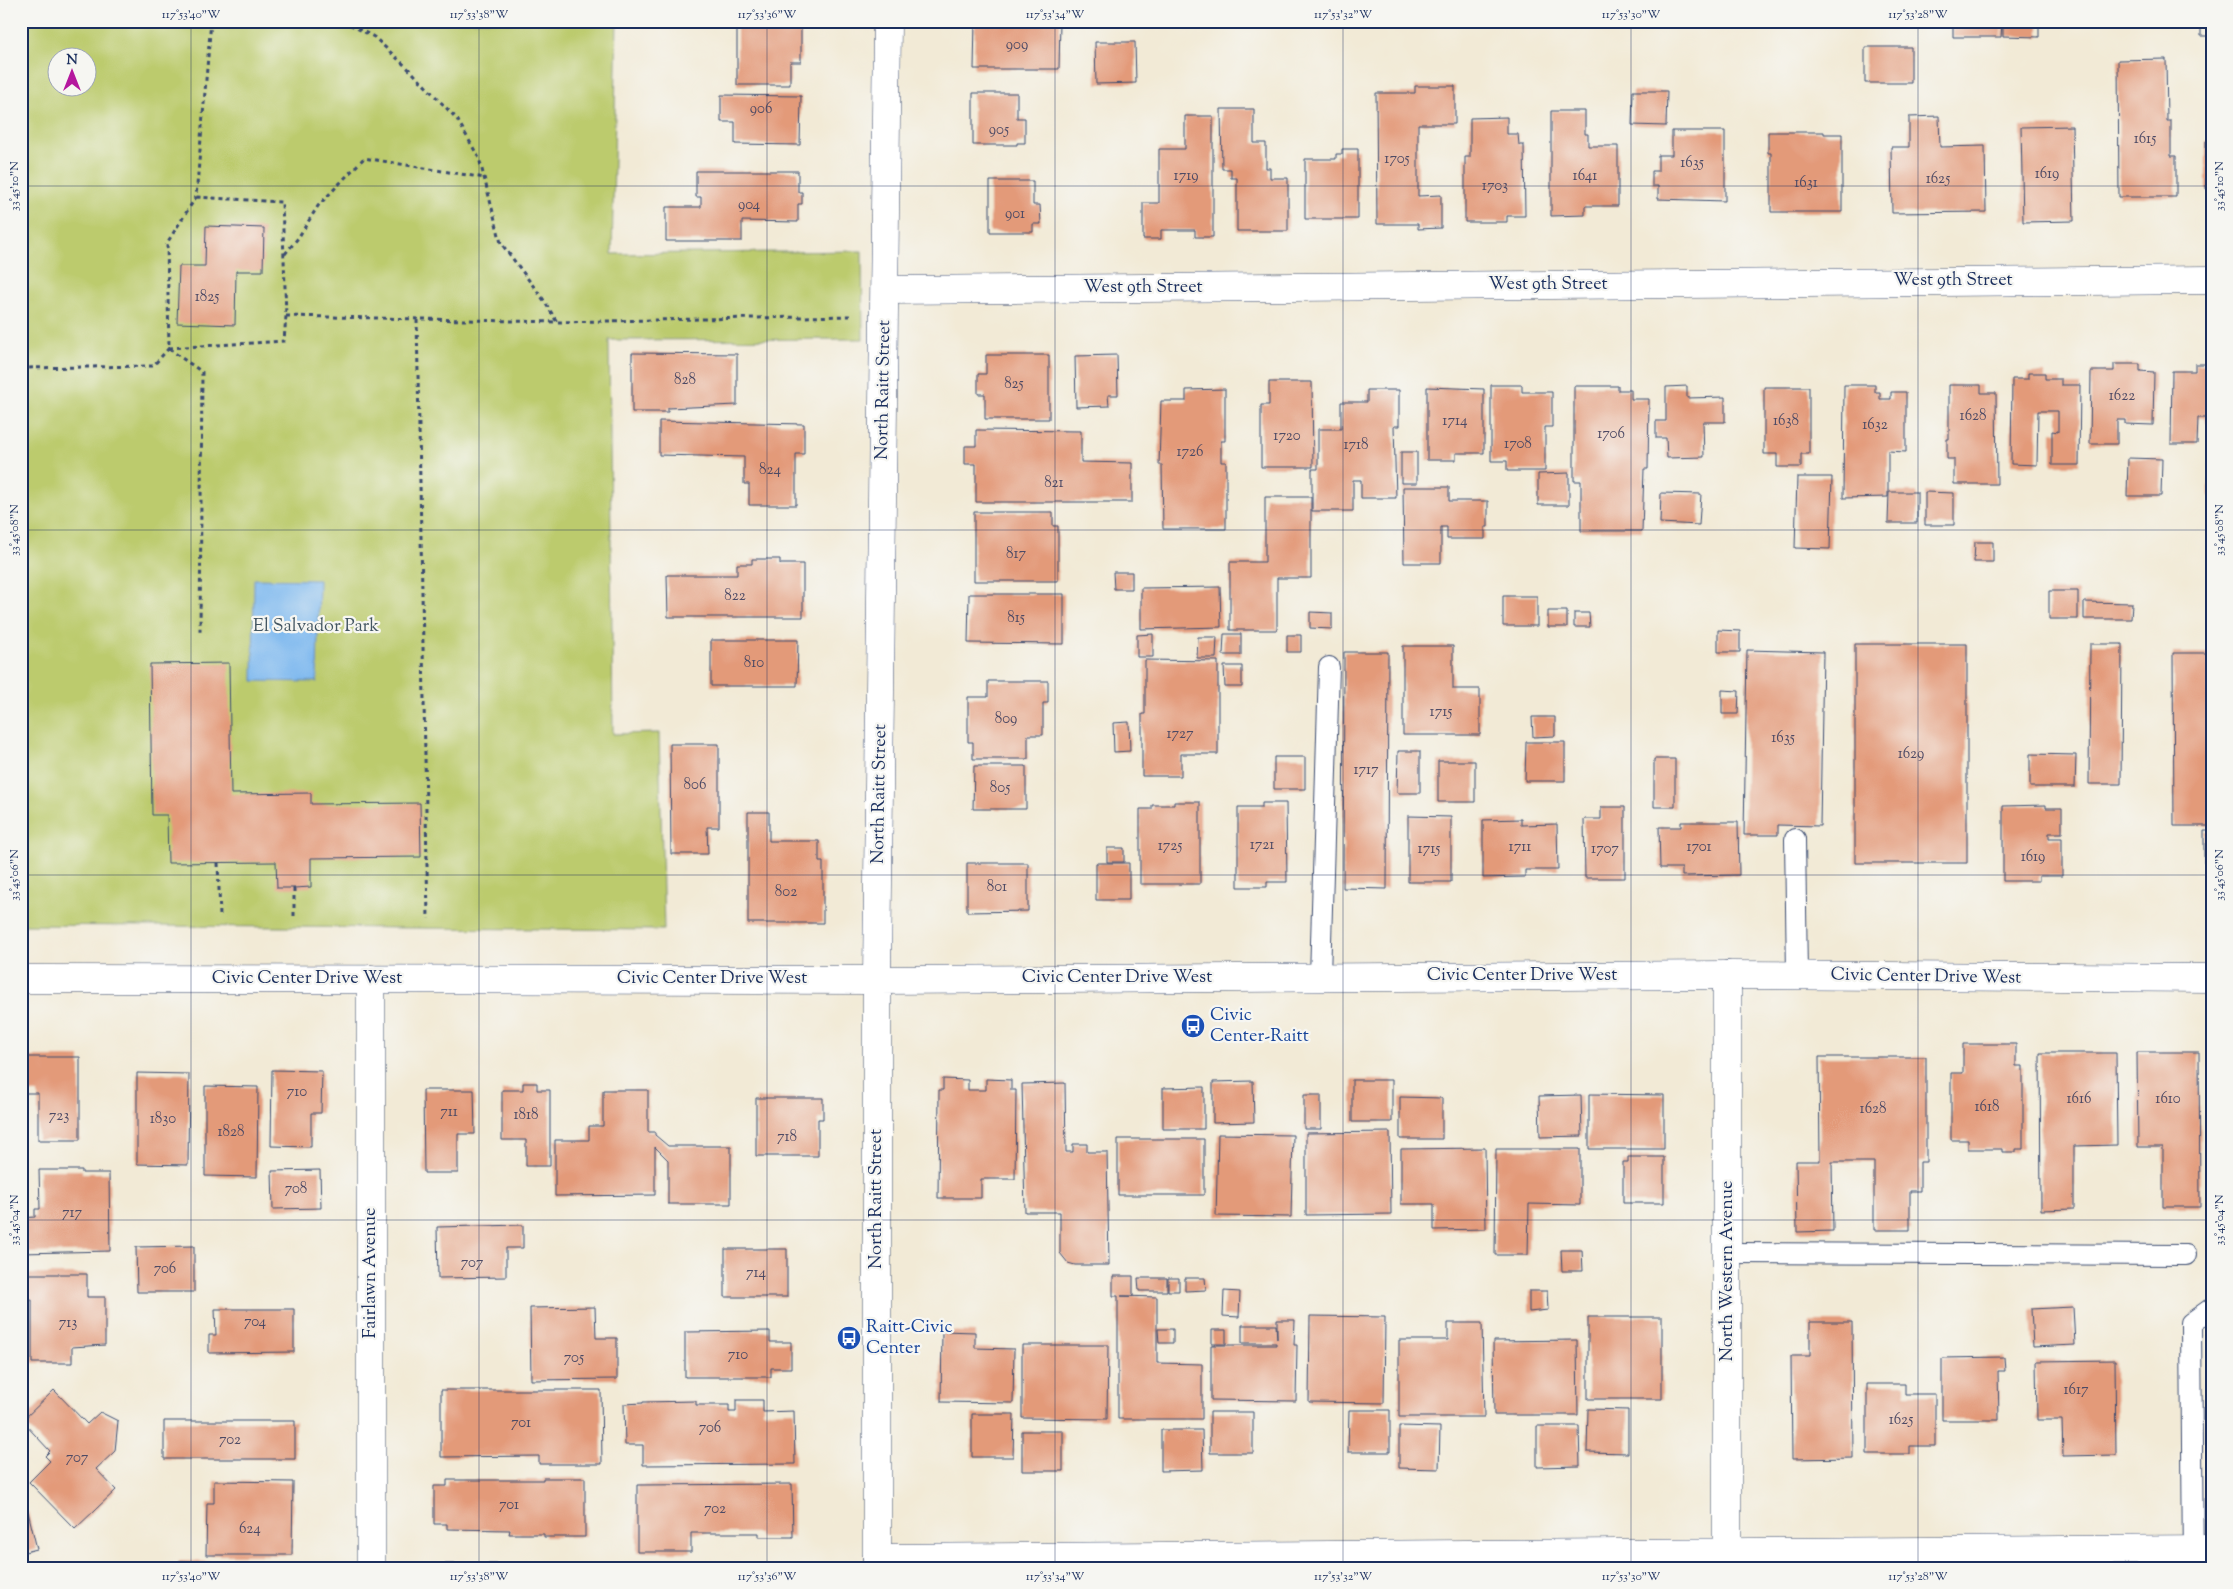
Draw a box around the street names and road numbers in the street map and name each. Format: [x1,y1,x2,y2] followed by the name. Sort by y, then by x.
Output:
[1893,268,2013,294] street label: West 9th Street
[1488,272,1608,298] street label: West 9th Street
[1083,275,1203,301] street label: West 9th Street
[870,320,898,460] street label: North Raitt Street
[866,724,894,864] street label: North Raitt Street
[1830,962,2022,992] street label: Civic Center Drive West
[1427,963,1617,989] street label: Civic Center Drive West
[1022,965,1212,991] street label: Civic Center Drive West
[212,966,402,992] street label: Civic Center Drive West
[617,966,807,992] street label: Civic Center Drive West
[864,1129,890,1269] street label: North Raitt Street
[1715,1181,1741,1361] street label: North Western Avenue
[358,1208,384,1338] street label: Fairlawn Avenue

